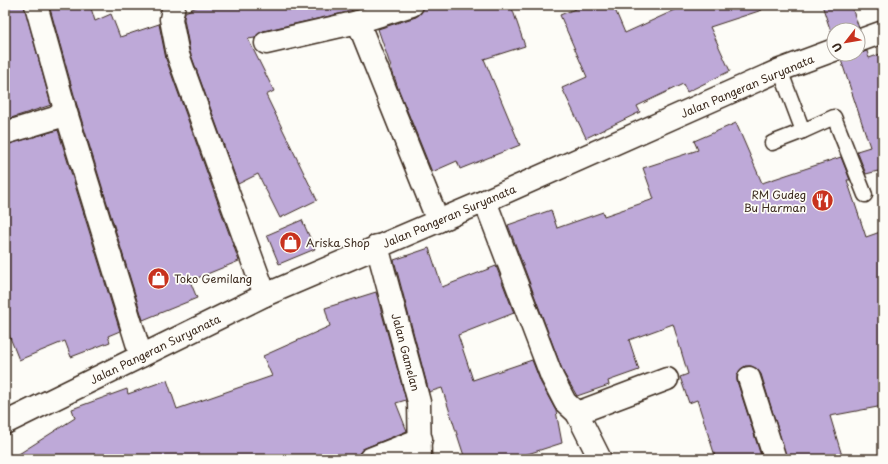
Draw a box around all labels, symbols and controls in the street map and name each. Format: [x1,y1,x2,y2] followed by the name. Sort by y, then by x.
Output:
[826,22,866,62] north arrow
[828,39,846,55] text: U
[678,50,816,122] street label: Jalan Pangeran Suryanata
[380,180,518,252] street label: Jalan Pangeran Suryanata
[744,186,806,216] place label: RM Gudeg Bu Harman
[809,187,835,213] restaurant icon: RM Gudeg Bu Harman
[278,229,304,255] shop icon: Ariska Shop
[306,234,370,251] place label: Ariska Shop
[146,265,172,291] shop icon: Toko Gemilang
[174,270,252,287] place label: Toko Gemilang
[87,310,223,388] street label: Jalan Pangeran Suryanata
[387,311,425,393] street label: Jalan Gamelan

